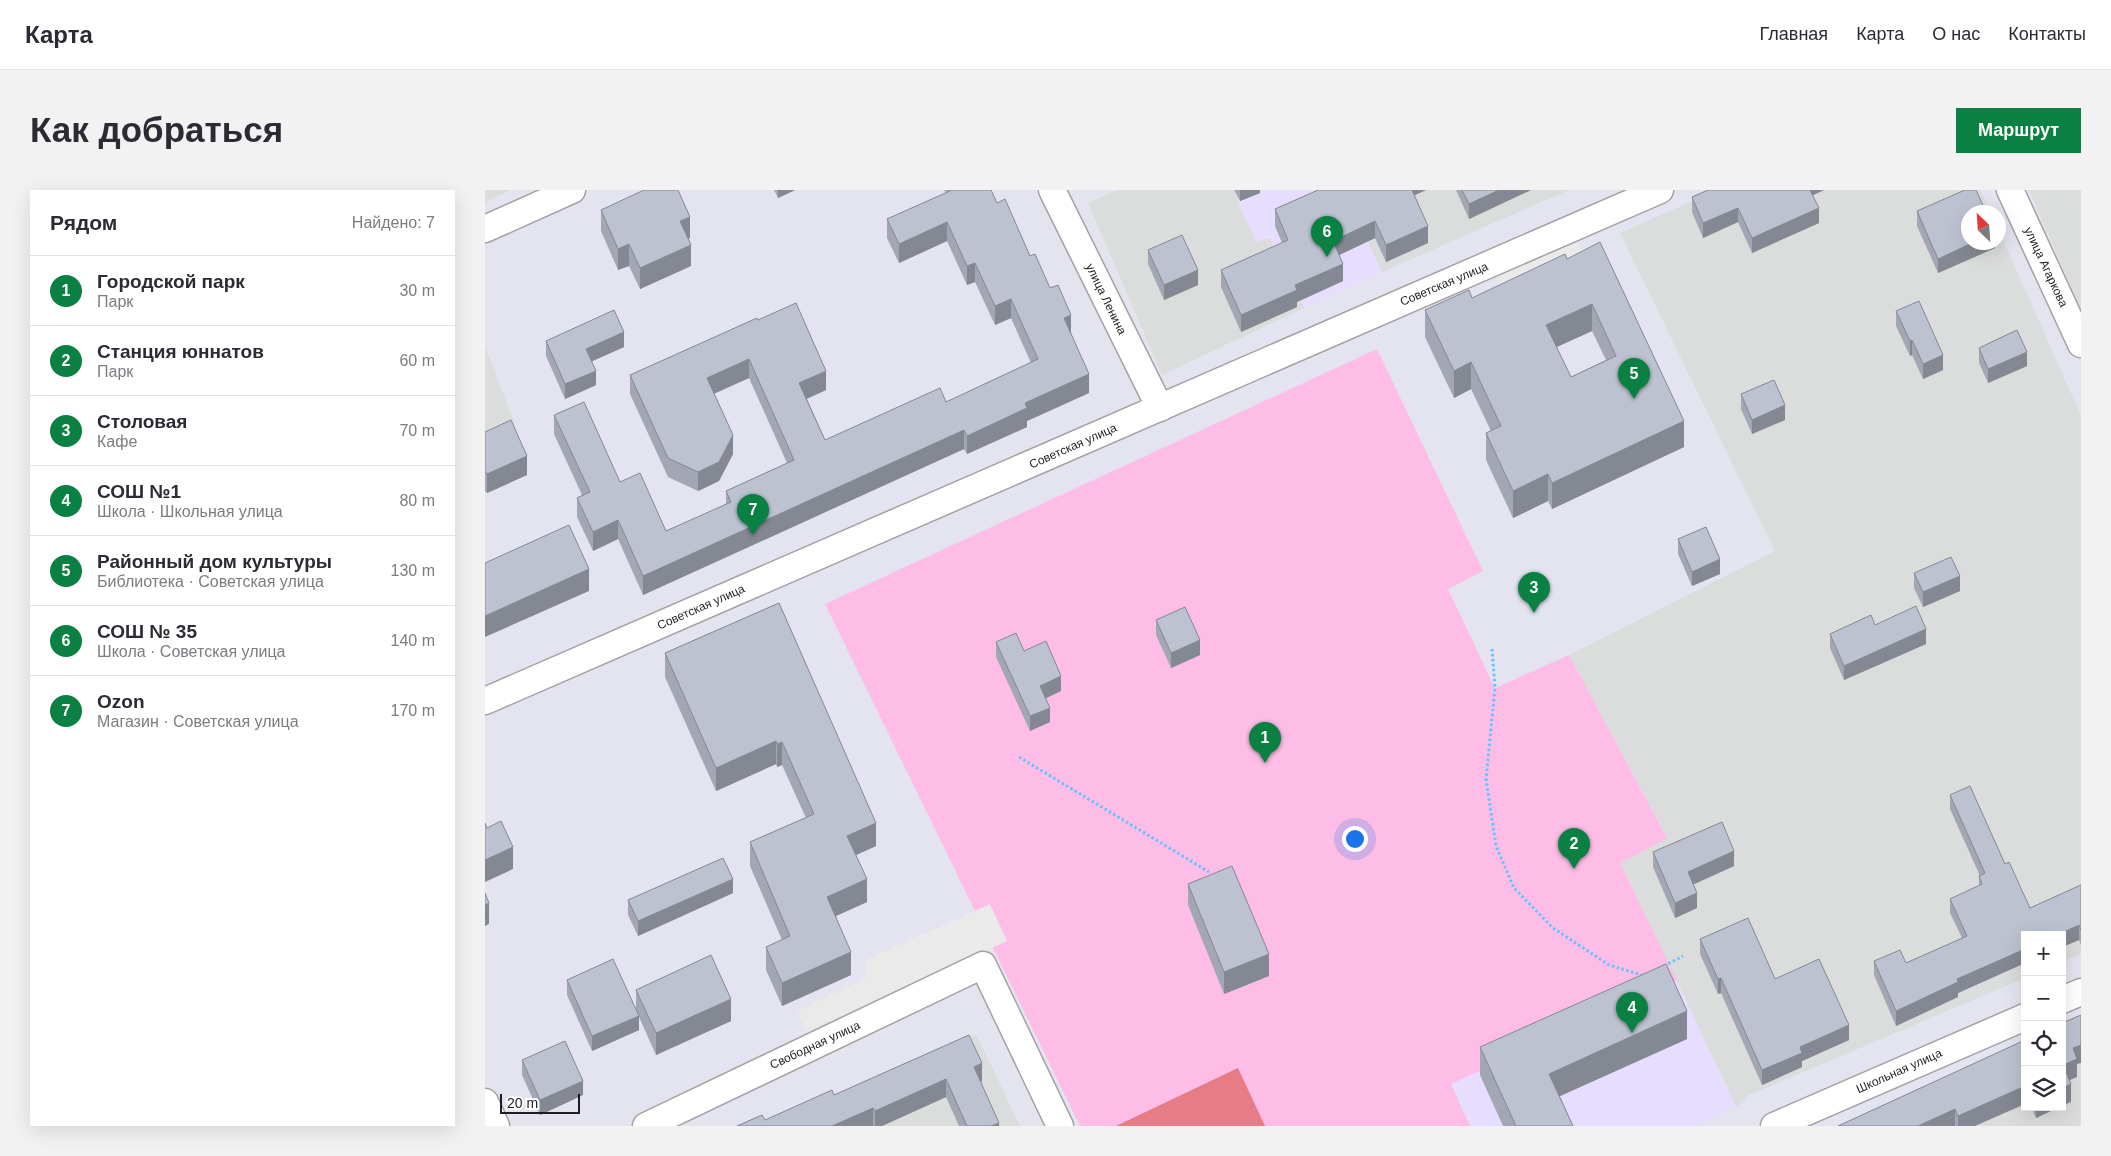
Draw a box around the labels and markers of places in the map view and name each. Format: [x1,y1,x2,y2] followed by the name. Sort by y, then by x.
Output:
[1311,216,1343,257] pin: 6
[1618,358,1650,399] pin: 5
[737,494,769,535] pin: 7
[1518,572,1550,613] pin: 3
[1249,722,1281,763] pin: 1
[1558,828,1590,869] pin: 2
[1616,992,1648,1033] pin: 4

